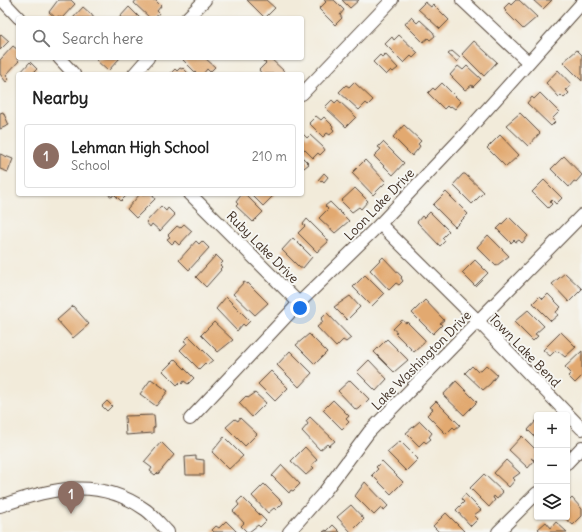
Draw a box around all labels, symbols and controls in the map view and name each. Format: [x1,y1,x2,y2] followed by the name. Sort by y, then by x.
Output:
[16,16,304,60] search box
[30,27,52,49] icon: search
[62,29,143,48] text: Search here
[32,87,88,109] text: Nearby
[71,138,209,157] text: Lehman High School
[43,148,49,165] text: 1
[252,148,287,165] text: 210 m
[71,157,110,174] text: School
[341,165,418,244] street label: Loon Lake Drive
[223,208,302,287] street label: Ruby Lake Drive
[290,298,310,318] your location
[368,307,475,414] street label: Lake Washington Drive
[485,310,564,391] street label: Town Lake Bend
[534,412,570,520] map controls
[534,412,570,448] button: +
[534,448,570,484] button: −
[58,481,84,514] pin: 1
[534,484,570,520] button: layers

